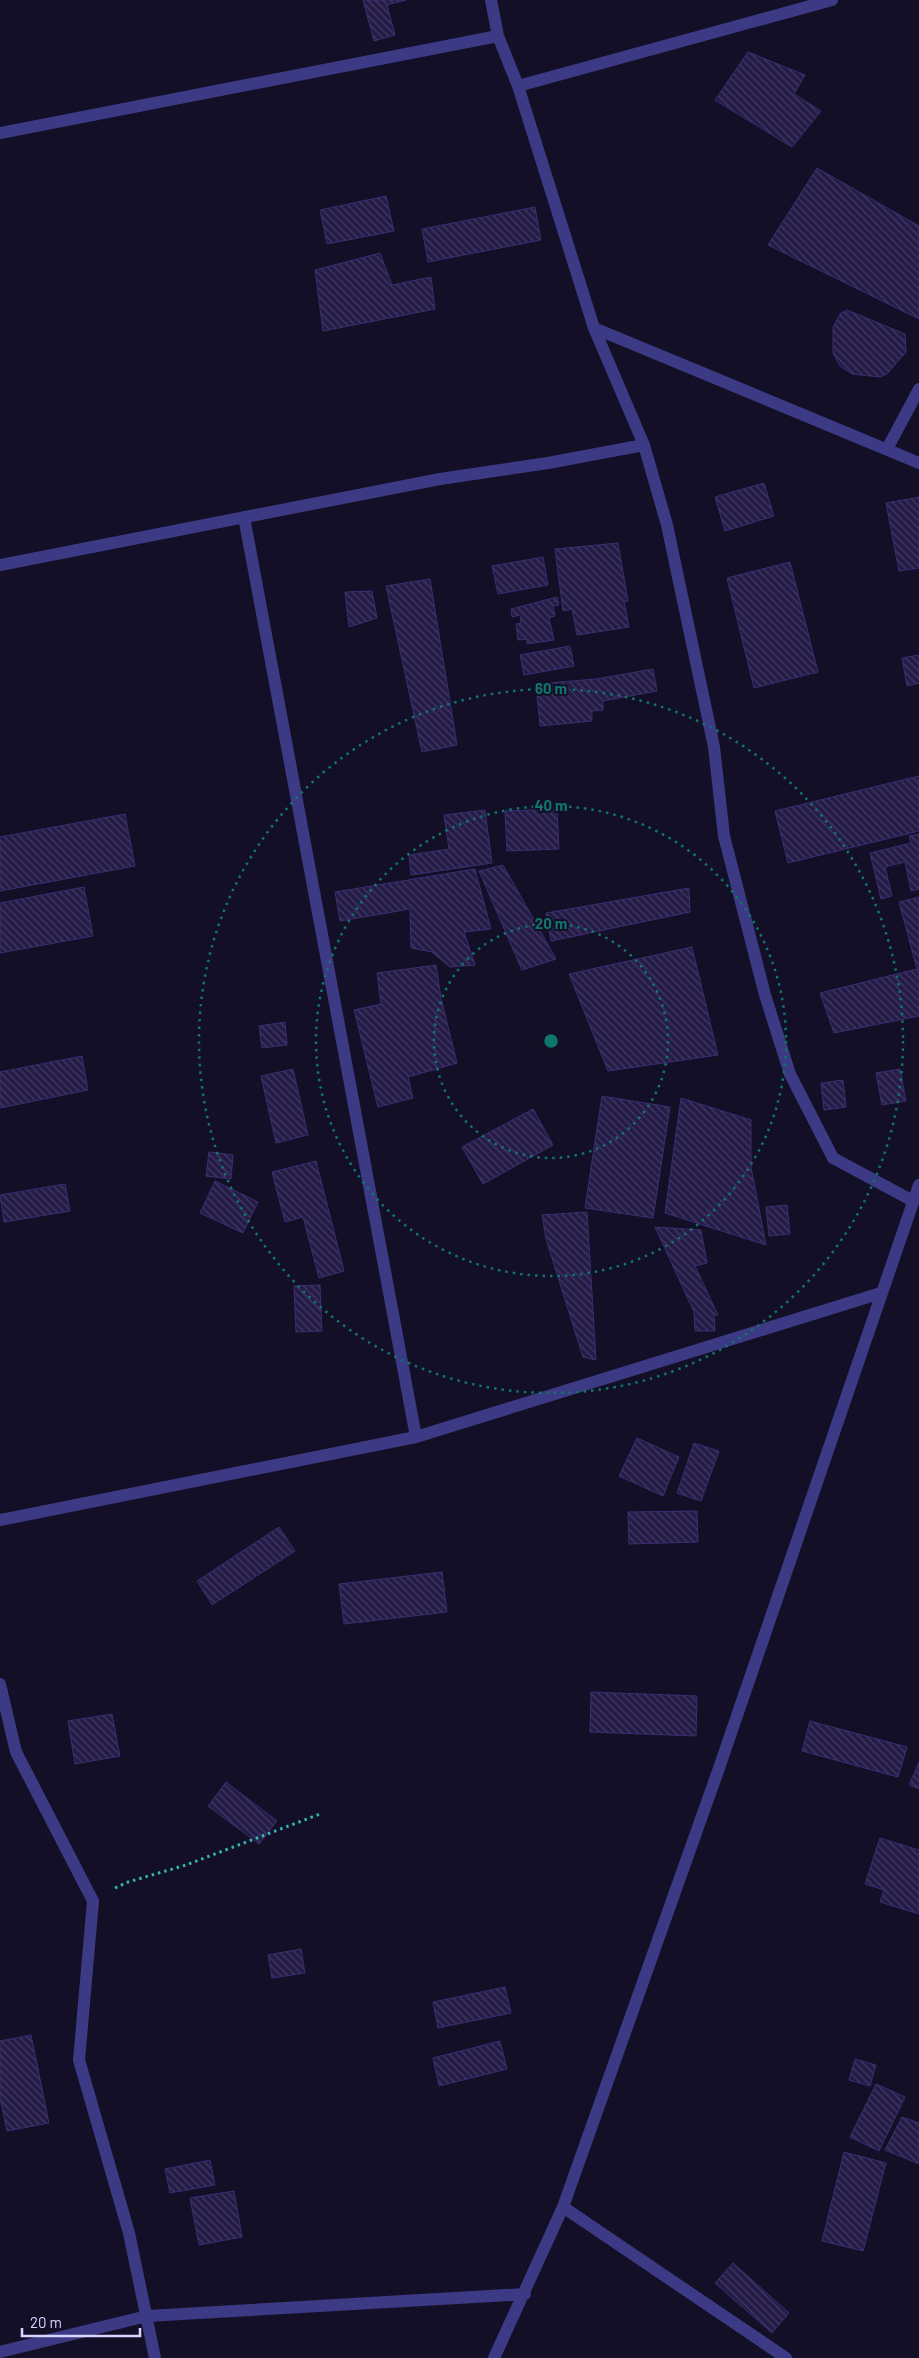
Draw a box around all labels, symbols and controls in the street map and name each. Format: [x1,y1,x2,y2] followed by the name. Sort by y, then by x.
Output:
[535,679,567,697] text: 60 m
[534,796,568,814] text: 40 m
[535,914,567,932] text: 20 m
[542,1032,560,1050] centre of rings
[22,2306,140,2338] scale bar
[30,2313,62,2331] text: 20 m

